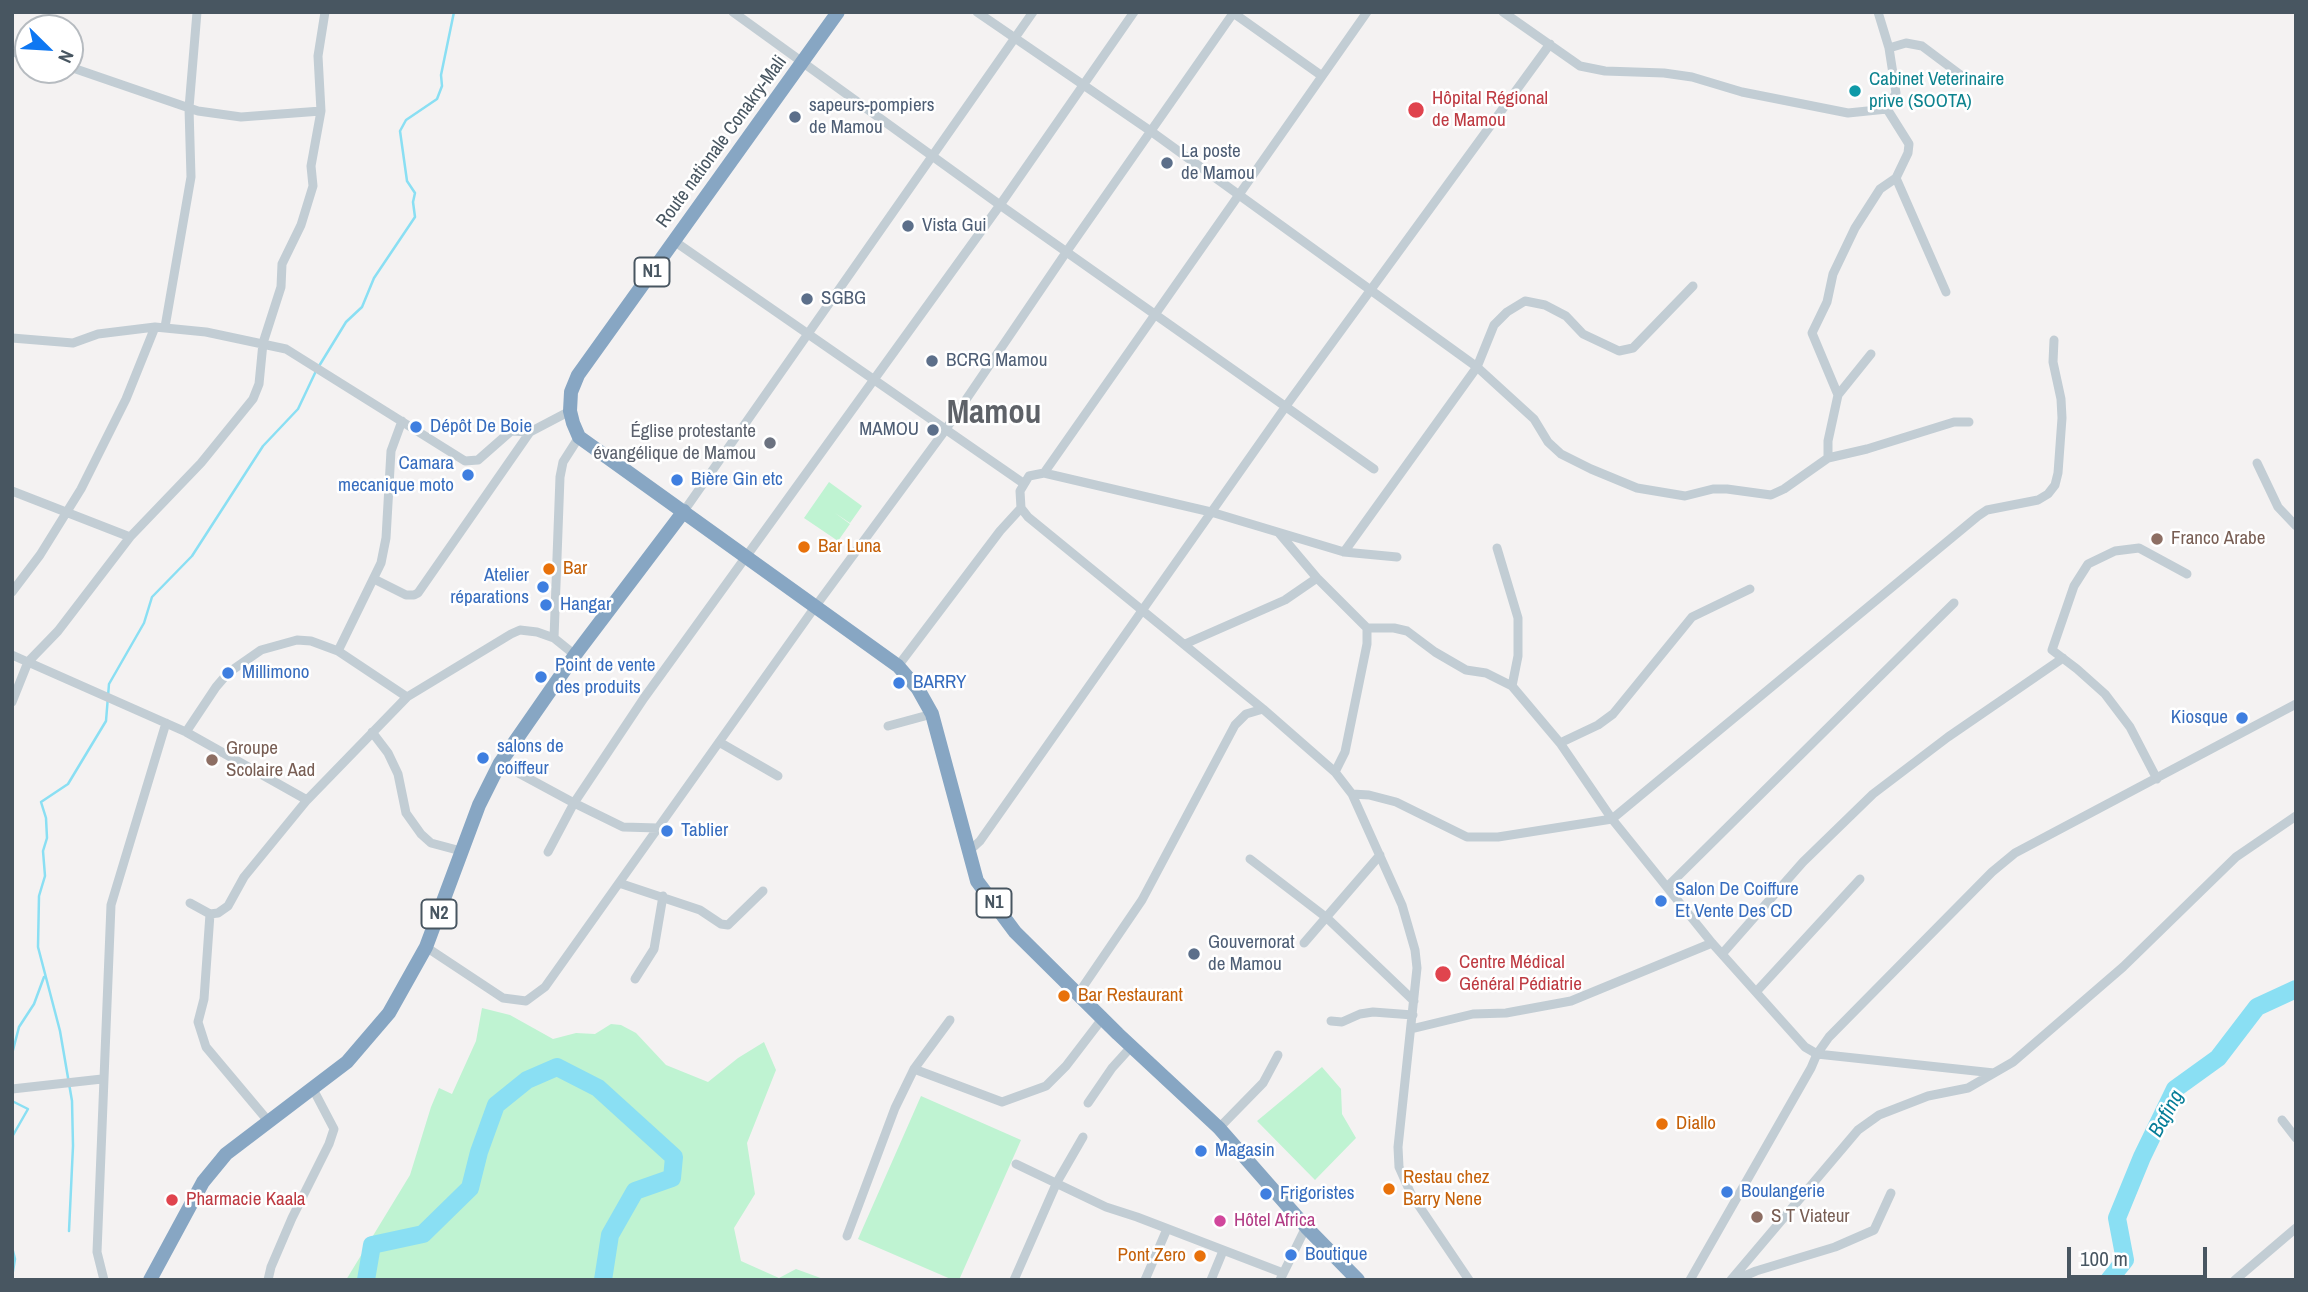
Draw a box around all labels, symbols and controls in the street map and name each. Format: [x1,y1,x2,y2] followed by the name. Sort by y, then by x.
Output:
[14,14,84,84] north arrow
[52,46,81,67] text: N
[652,52,792,232] street label: Route nationale Conakry-Mali
[1869,69,2004,113] place label: Cabinet Veterinaire prive (SOOTA)
[1847,83,1863,99] marker: Cabinet Veterinaire prive (SOOTA)
[1432,88,1548,132] place label: Hôpital Régional de Mamou
[809,95,935,139] place label: sapeurs-pompiers de Mamou
[1406,100,1426,120] marker: Hôpital Régional de Mamou
[787,109,803,125] marker: sapeurs-pompiers de Mamou
[1181,141,1255,185] place label: La poste de Mamou
[1159,155,1175,171] marker: La poste de Mamou
[922,215,987,237] place label: Vista Gui
[900,218,916,234] marker: Vista Gui
[634,258,670,286] road number: N1
[821,288,866,310] place label: SGBG
[799,291,815,307] marker: SGBG
[946,350,1047,372] place label: BCRG Mamou
[924,353,940,369] marker: BCRG Mamou
[947,394,1041,434] district label: Mamou
[430,416,532,438] place label: Dépôt De Boie
[408,419,424,435] marker: Dépôt De Boie
[859,419,919,441] place label: MAMOU
[593,421,756,465] place label: Église protestante évangélique de Mamou
[925,422,941,438] marker: MAMOU
[762,435,778,451] marker: Église protestante évangélique de Mamou
[338,453,454,497] place label: Camara mecanique moto
[460,467,476,483] marker: Camara mecanique moto
[691,469,783,491] place label: Bière Gin etc
[669,472,685,488] marker: Bière Gin etc
[2171,528,2265,550] place label: Franco Arabe
[2149,531,2165,547] marker: Franco Arabe
[818,536,881,558] place label: Bar Luna
[796,539,812,555] marker: Bar Luna
[563,558,587,580] place label: Bar
[541,561,557,577] marker: Bar
[450,565,529,609] place label: Atelier réparations
[535,579,551,595] marker: Atelier réparations
[560,594,611,616] place label: Hangar
[538,597,554,613] marker: Hangar
[555,655,655,699] place label: Point de vente des produits
[242,662,310,684] place label: Millimono
[220,665,236,681] marker: Millimono
[533,669,549,685] marker: Point de vente des produits
[913,672,966,694] place label: BARRY
[891,675,907,691] marker: BARRY
[2171,707,2228,729] place label: Kiosque
[2234,710,2250,726] marker: Kiosque
[497,736,564,780] place label: salons de coiffeur
[226,738,315,782] place label: Groupe Scolaire Aad
[475,750,491,766] marker: salons de coiffeur
[204,752,220,768] marker: Groupe Scolaire Aad
[681,820,728,842] place label: Tablier
[659,823,675,839] marker: Tablier
[1675,879,1799,923] place label: Salon De Coiffure Et Vente Des CD
[976,888,1012,918] road number: N1
[1653,893,1669,909] marker: Salon De Coiffure Et Vente Des CD
[422,900,457,929] road number: N2
[1208,932,1295,976] place label: Gouvernorat de Mamou
[1186,946,1202,962] marker: Gouvernorat de Mamou
[1459,952,1582,996] place label: Centre Médical Général Pédiatrie
[1433,964,1453,984] marker: Centre Médical Général Pédiatrie
[1078,985,1183,1007] place label: Bar Restaurant
[1056,988,1072,1004] marker: Bar Restaurant
[2144,1086,2190,1142] water label: Bafing
[1676,1113,1716,1135] place label: Diallo
[1654,1116,1670,1132] marker: Diallo
[1215,1140,1275,1162] place label: Magasin
[1193,1143,1209,1159] marker: Magasin
[1403,1167,1490,1211] place label: Restau chez Barry Nene
[1381,1181,1397,1197] marker: Restau chez Barry Nene
[1741,1181,1825,1203] place label: Boulangerie
[1280,1183,1354,1205] place label: Frigoristes
[1719,1184,1735,1200] marker: Boulangerie
[1258,1186,1274,1202] marker: Frigoristes
[186,1189,306,1211] place label: Pharmacie Kaala
[164,1192,180,1208] marker: Pharmacie Kaala
[1771,1206,1850,1228] place label: S T Viateur
[1749,1209,1765,1225] marker: S T Viateur
[1234,1210,1315,1232] place label: Hôtel Africa
[1212,1213,1228,1229] marker: Hôtel Africa
[2070,1232,2210,1276] scale bar
[1305,1244,1367,1266] place label: Boutique
[2080,1244,2128,1273] text: 100 m
[1118,1245,1186,1267] place label: Pont Zero
[1283,1247,1299,1263] marker: Boutique
[1192,1248,1208,1264] marker: Pont Zero

